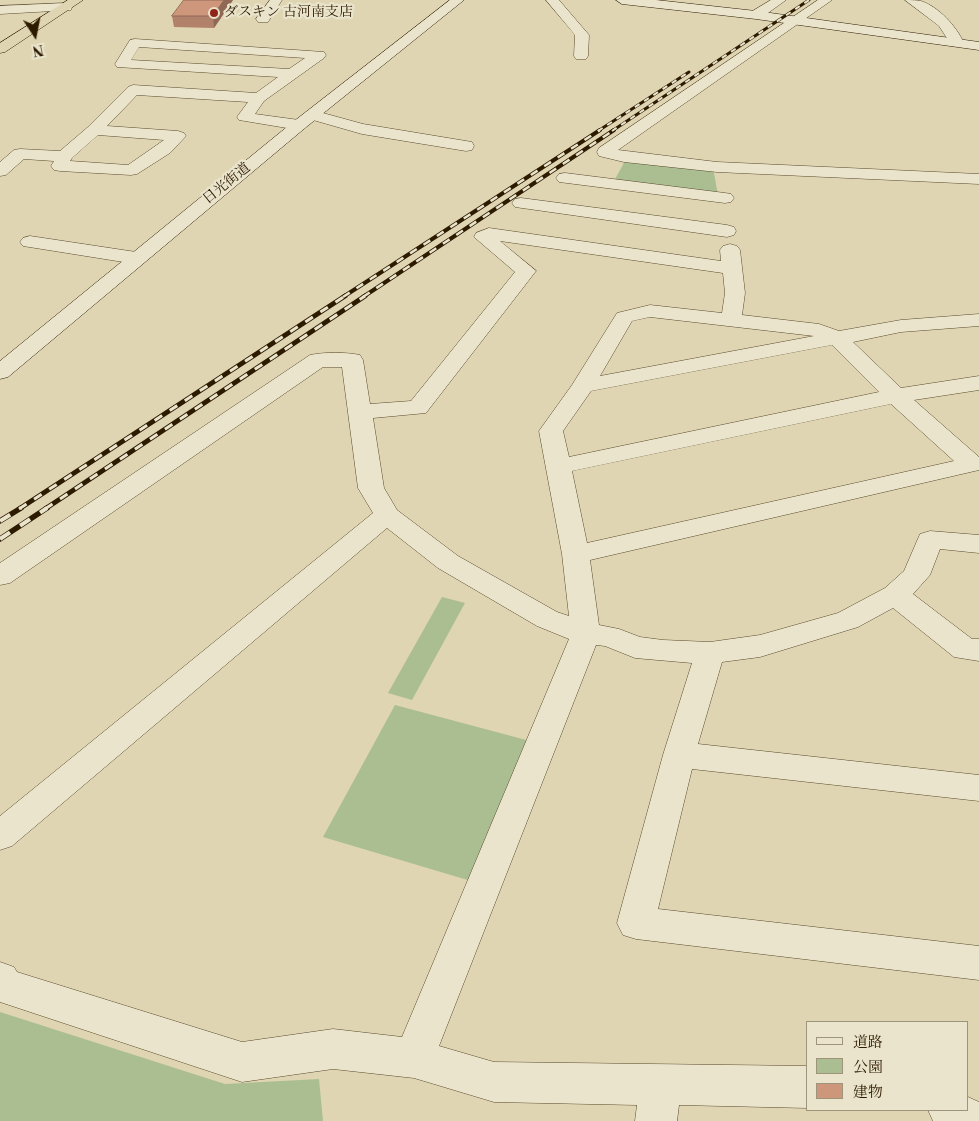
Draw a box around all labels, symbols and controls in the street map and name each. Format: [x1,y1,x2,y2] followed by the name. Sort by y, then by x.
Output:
[224,5,353,21] place label: ダスキン 古河南支店
[208,7,220,19] marker: ダスキン 古河南支店
[10,10,60,60] north arrow
[31,40,45,60] text: N
[200,160,254,208] street label: 日光街道
[806,1021,969,1111] legend
[853,1033,883,1052] text: 道路
[853,1058,883,1077] text: 公園
[853,1083,883,1102] text: 建物

